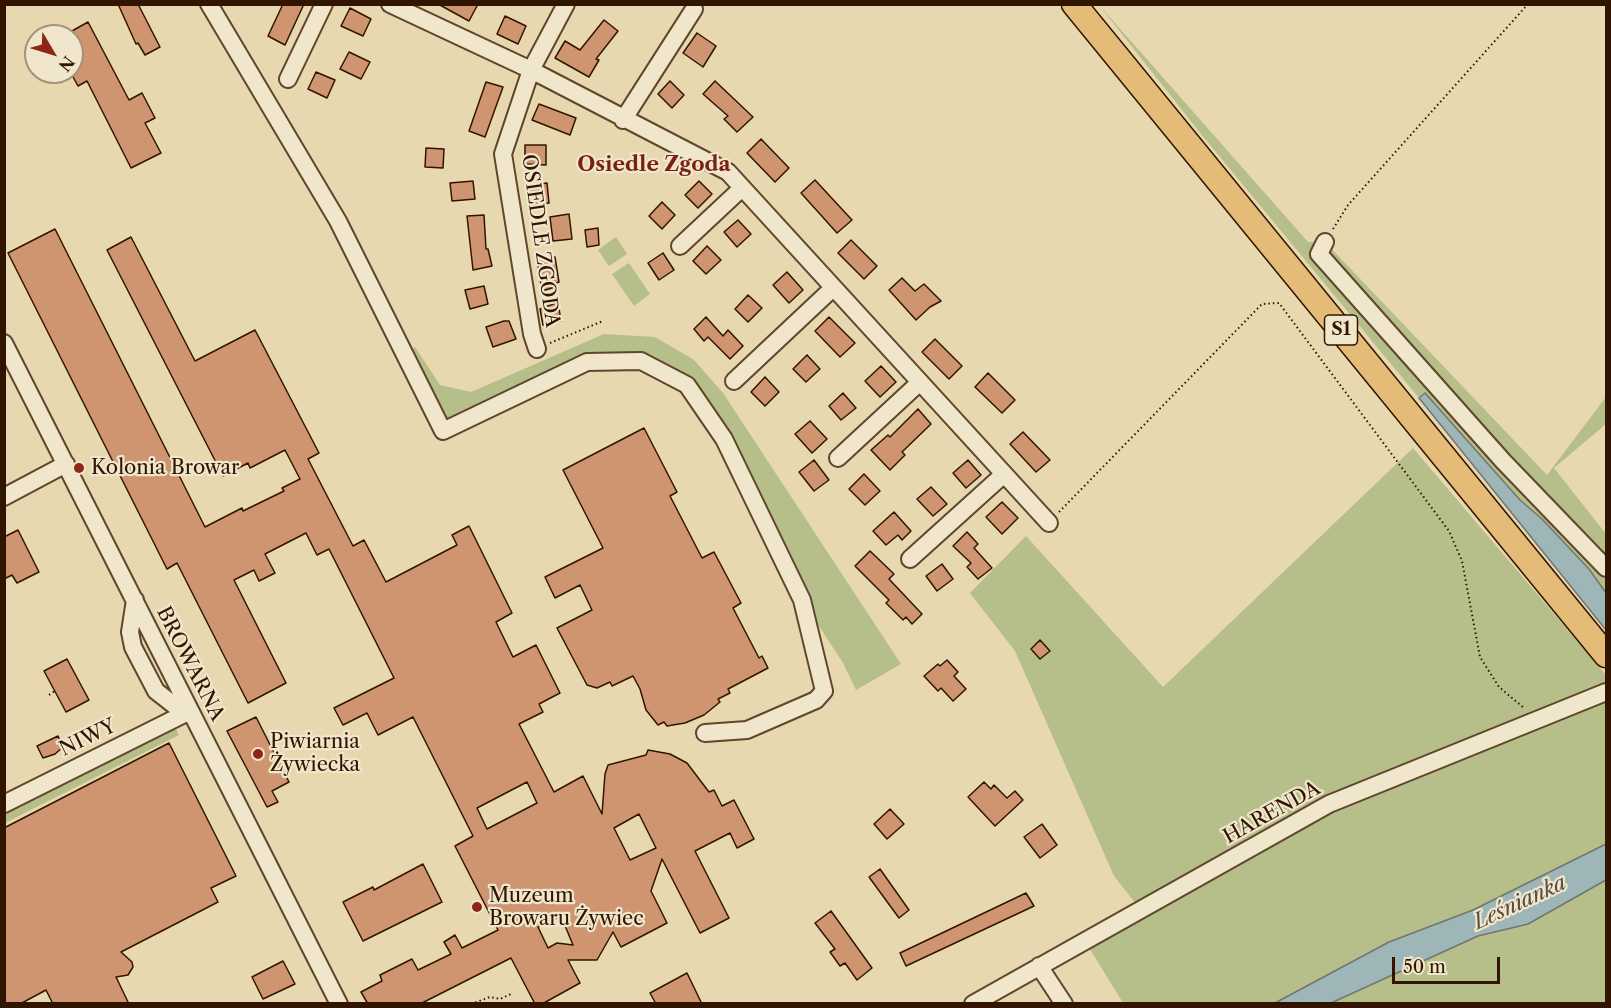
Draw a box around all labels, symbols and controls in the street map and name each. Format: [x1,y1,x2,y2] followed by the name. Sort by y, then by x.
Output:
[24,24,84,84] north arrow
[54,52,79,75] text: N
[577,152,731,178] district label: Osiedle Zgoda
[516,153,564,329] street label: OSIEDLE ZGODA
[1324,315,1358,345] road number: S1
[91,456,240,480] place label: Kolonia Browar
[72,461,86,475] marker: Kolonia Browar
[151,603,229,725] street label: BROWARNA
[56,714,120,762] street label: NIWY
[270,730,360,777] place label: Piwiarnia Żywiecka
[251,747,265,761] marker: Piwiarnia Żywiecka
[1219,777,1325,849] street label: HARENDA
[1470,871,1570,935] water label: Leśnianka
[489,884,644,931] place label: Muzeum Browaru Żywiec
[470,900,484,914] marker: Muzeum Browaru Żywiec
[1395,945,1503,983] scale bar
[1403,956,1446,978] text: 50 m

